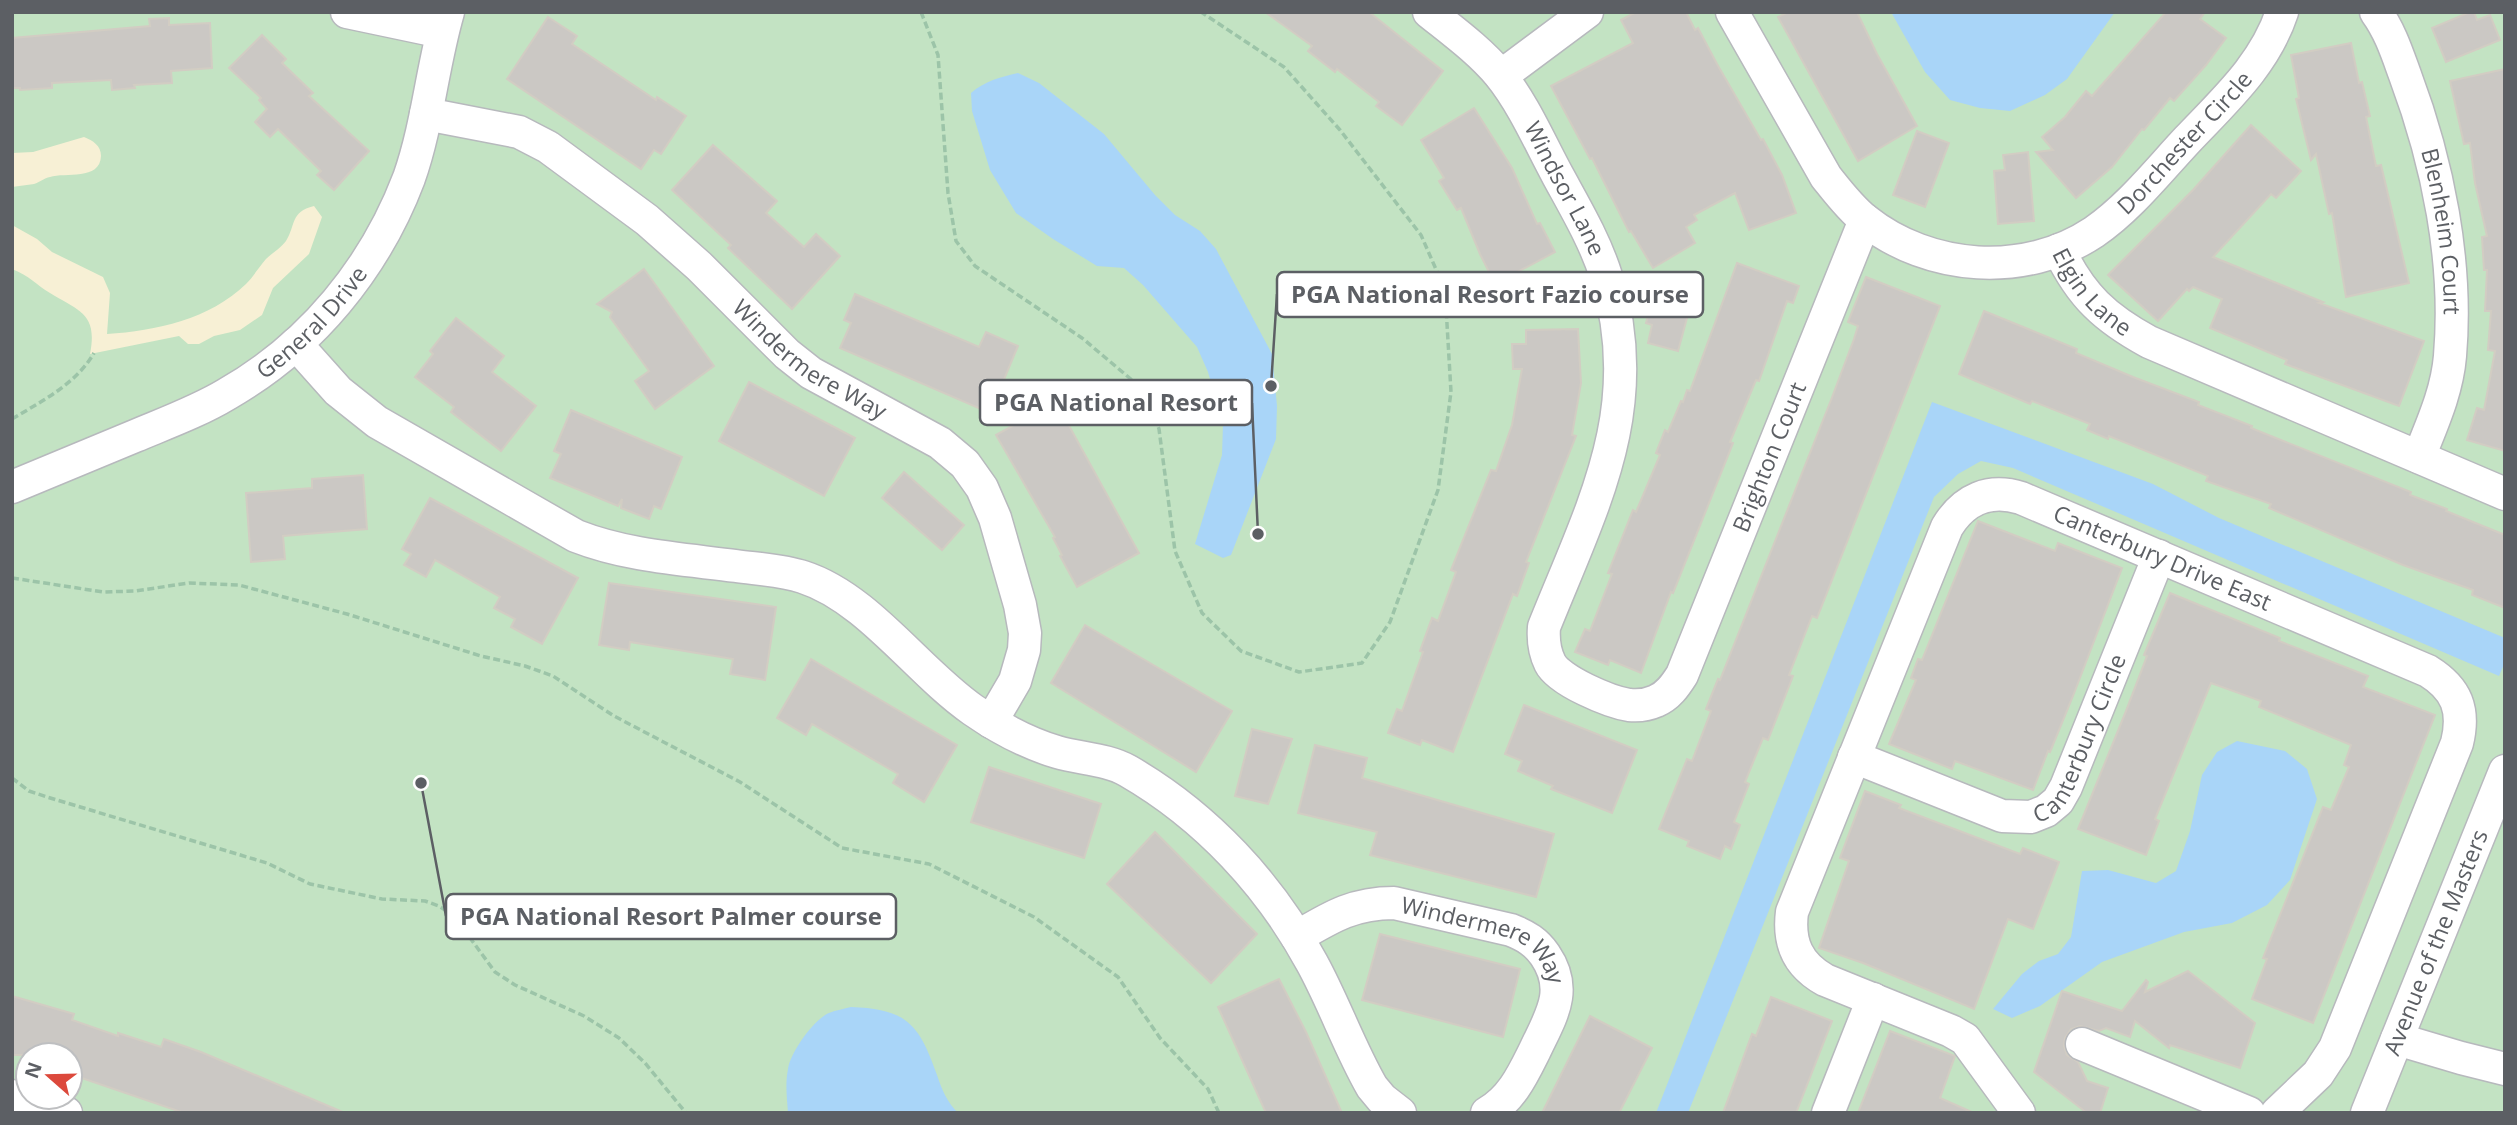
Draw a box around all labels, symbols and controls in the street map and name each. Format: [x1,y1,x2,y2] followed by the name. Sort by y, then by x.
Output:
[2109,64,2259,221] street label: Dorchester Circle
[1517,115,1614,260] street label: Windsor Lane
[2414,144,2469,315] street label: Blenheim Court
[2045,242,2139,343] street label: Elgin Lane
[249,259,374,386] street label: General Drive
[1277,272,1703,317] callout: PGA National Resort Fazio course
[1291,277,1689,310] text: PGA National Resort Fazio course
[726,292,893,426] street label: Windermere Way
[1724,377,1813,537] street label: Brighton Court
[980,380,1252,425] callout: PGA National Resort
[994,385,1238,418] text: PGA National Resort
[2049,497,2277,618] street label: Canterbury Drive East
[2028,649,2133,830] street label: Canterbury Circle
[2375,824,2495,1060] street label: Avenue of the Masters
[1398,888,1573,987] street label: Windermere Way
[446,894,896,939] callout: PGA National Resort Palmer course
[460,899,882,932] text: PGA National Resort Palmer course
[14,1041,84,1111] north arrow
[18,1058,48,1082] text: N

